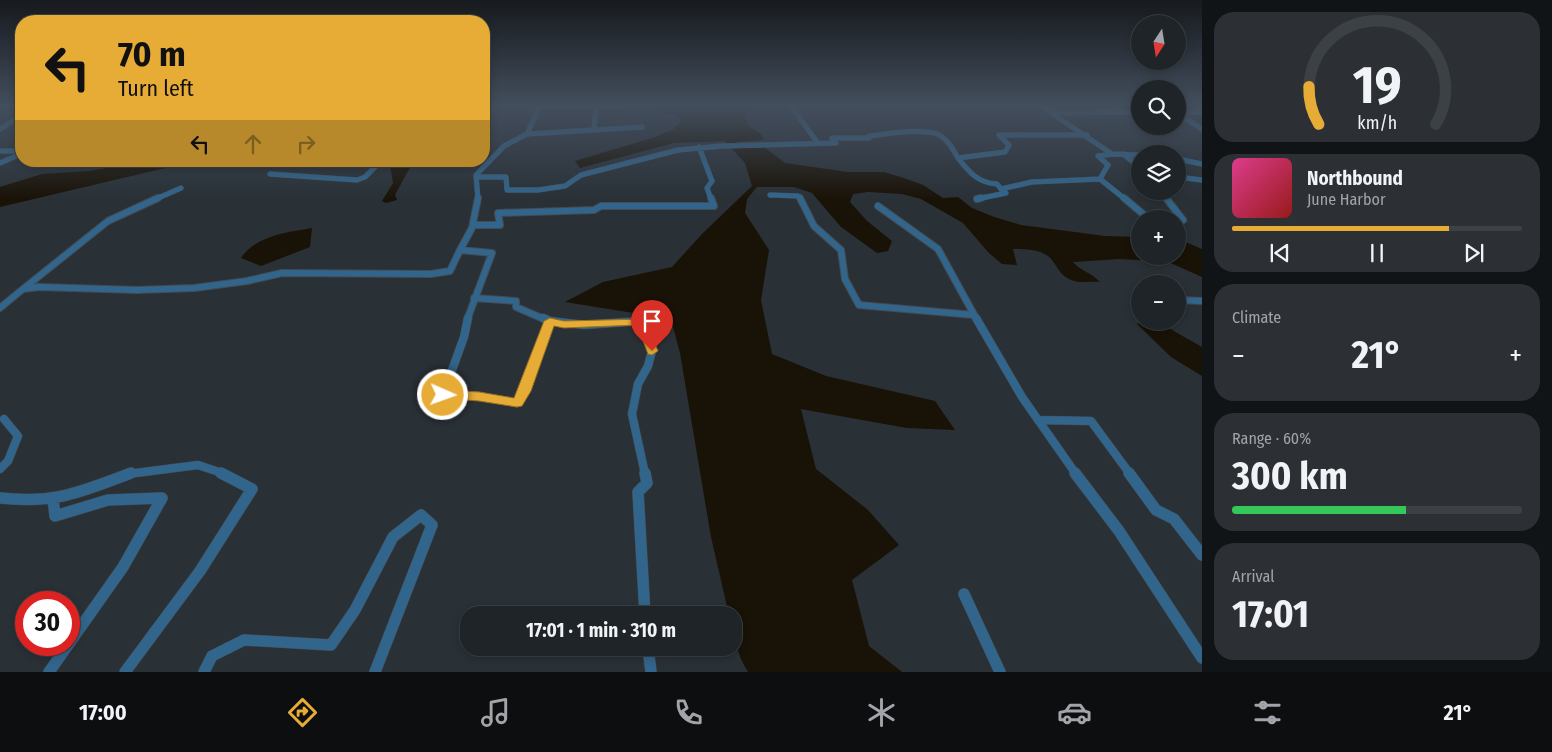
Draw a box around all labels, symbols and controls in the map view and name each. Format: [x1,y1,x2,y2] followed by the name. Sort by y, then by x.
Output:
[1131,15,1186,70] north arrow
[1131,15,1186,330] map controls
[118,33,186,75] text: 70 m
[35,35,100,100] icon: left
[1353,54,1401,117] text: 19
[118,75,194,102] text: Turn left
[1131,80,1186,135] button: search
[1357,112,1397,134] text: km/h
[186,130,214,158] icon: left
[239,130,267,158] icon: ahead
[292,130,320,158] icon: right
[1131,145,1186,200] button: layers
[1307,167,1403,190] text: Northbound
[1307,190,1385,209] text: June Harbor
[1131,210,1186,265] button: +
[1266,239,1294,267] icon: previous
[1363,239,1391,267] icon: pause
[1460,239,1488,267] icon: next
[1131,275,1186,330] button: −
[631,300,673,351] pin
[638,307,666,335] icon: arrive
[1232,308,1281,327] text: Climate
[1352,332,1402,378] text: 21°
[1232,339,1245,372] text: −
[1509,339,1522,372] text: +
[416,368,468,420] position arrow
[1232,429,1311,448] text: Range · 60%
[1232,453,1348,499] text: 300 km
[1232,567,1274,586] text: Arrival
[15,591,80,656] speed limit sign: 30
[1232,591,1309,637] text: 17:01
[526,619,676,642] text: 17:01 · 1 min · 310 m
[285,695,320,730] icon: directions
[478,695,513,730] icon: music
[671,695,706,730] icon: phone
[864,695,899,730] icon: climate
[1057,695,1092,730] icon: car
[1250,695,1285,730] icon: filters
[79,699,127,726] text: 17:00
[1443,699,1473,726] text: 21°

